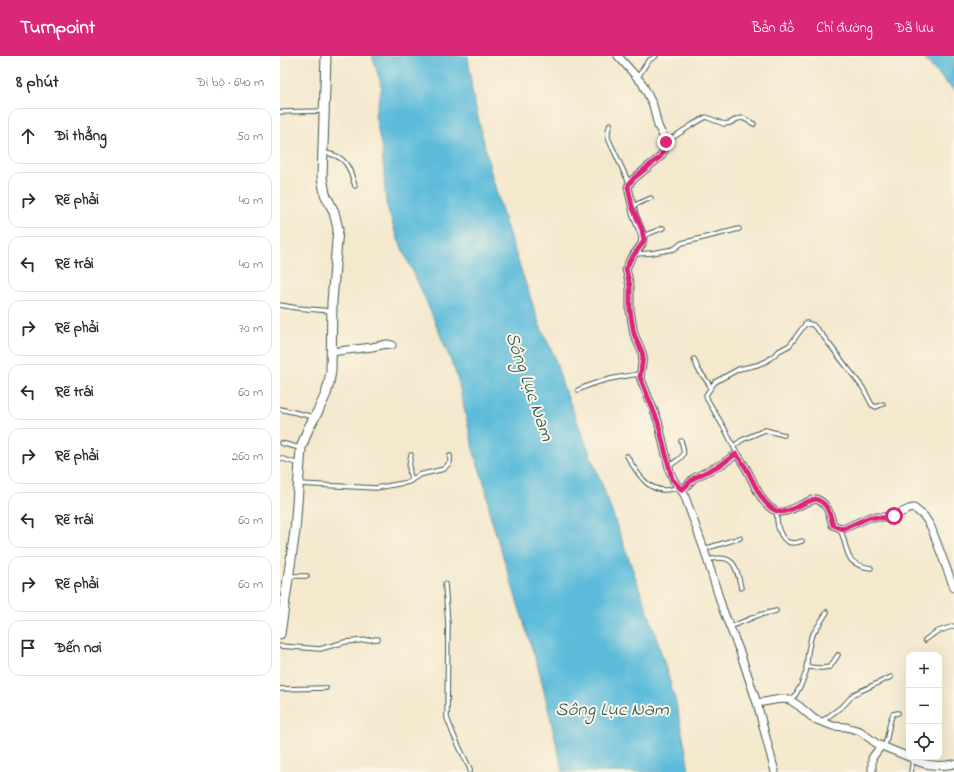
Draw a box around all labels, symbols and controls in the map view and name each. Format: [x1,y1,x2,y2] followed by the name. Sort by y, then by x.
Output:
[20,15,95,42] text: Turnpoint
[752,18,794,39] text: Bản đồ
[816,18,873,39] text: Chỉ đường
[895,18,934,39] text: Đã lưu
[16,70,59,95] text: 8 phút
[196,73,264,92] text: Đi bộ · 640 m
[17,125,39,147] icon: ahead
[55,125,107,147] text: Đi thẳng
[237,127,263,146] text: 50 m
[657,133,675,151] route end
[17,189,39,211] icon: right
[55,189,99,211] text: Rẽ phải
[239,191,263,210] text: 40 m
[17,253,39,275] icon: left
[55,253,94,275] text: Rẽ trái
[239,255,263,274] text: 40 m
[17,317,39,339] icon: right
[55,317,99,339] text: Rẽ phải
[239,319,263,338] text: 70 m
[496,329,560,445] water label: Sông Lục Nam
[17,381,39,403] icon: left
[55,381,94,403] text: Rẽ trái
[238,383,263,402] text: 60 m
[17,445,39,467] icon: right
[55,445,99,467] text: Rẽ phải
[232,447,263,466] text: 260 m
[885,507,903,525] route start
[17,509,39,531] icon: left
[55,509,94,531] text: Rẽ trái
[238,511,263,530] text: 60 m
[17,573,39,595] icon: right
[55,573,99,595] text: Rẽ phải
[238,575,263,594] text: 60 m
[17,637,39,659] icon: arrive
[55,637,102,659] text: Đến nơi
[906,652,942,760] map controls
[906,652,942,688] button: +
[906,688,942,724] button: −
[555,697,669,725] water label: Sông Lục Nam
[906,724,942,760] button: locate

